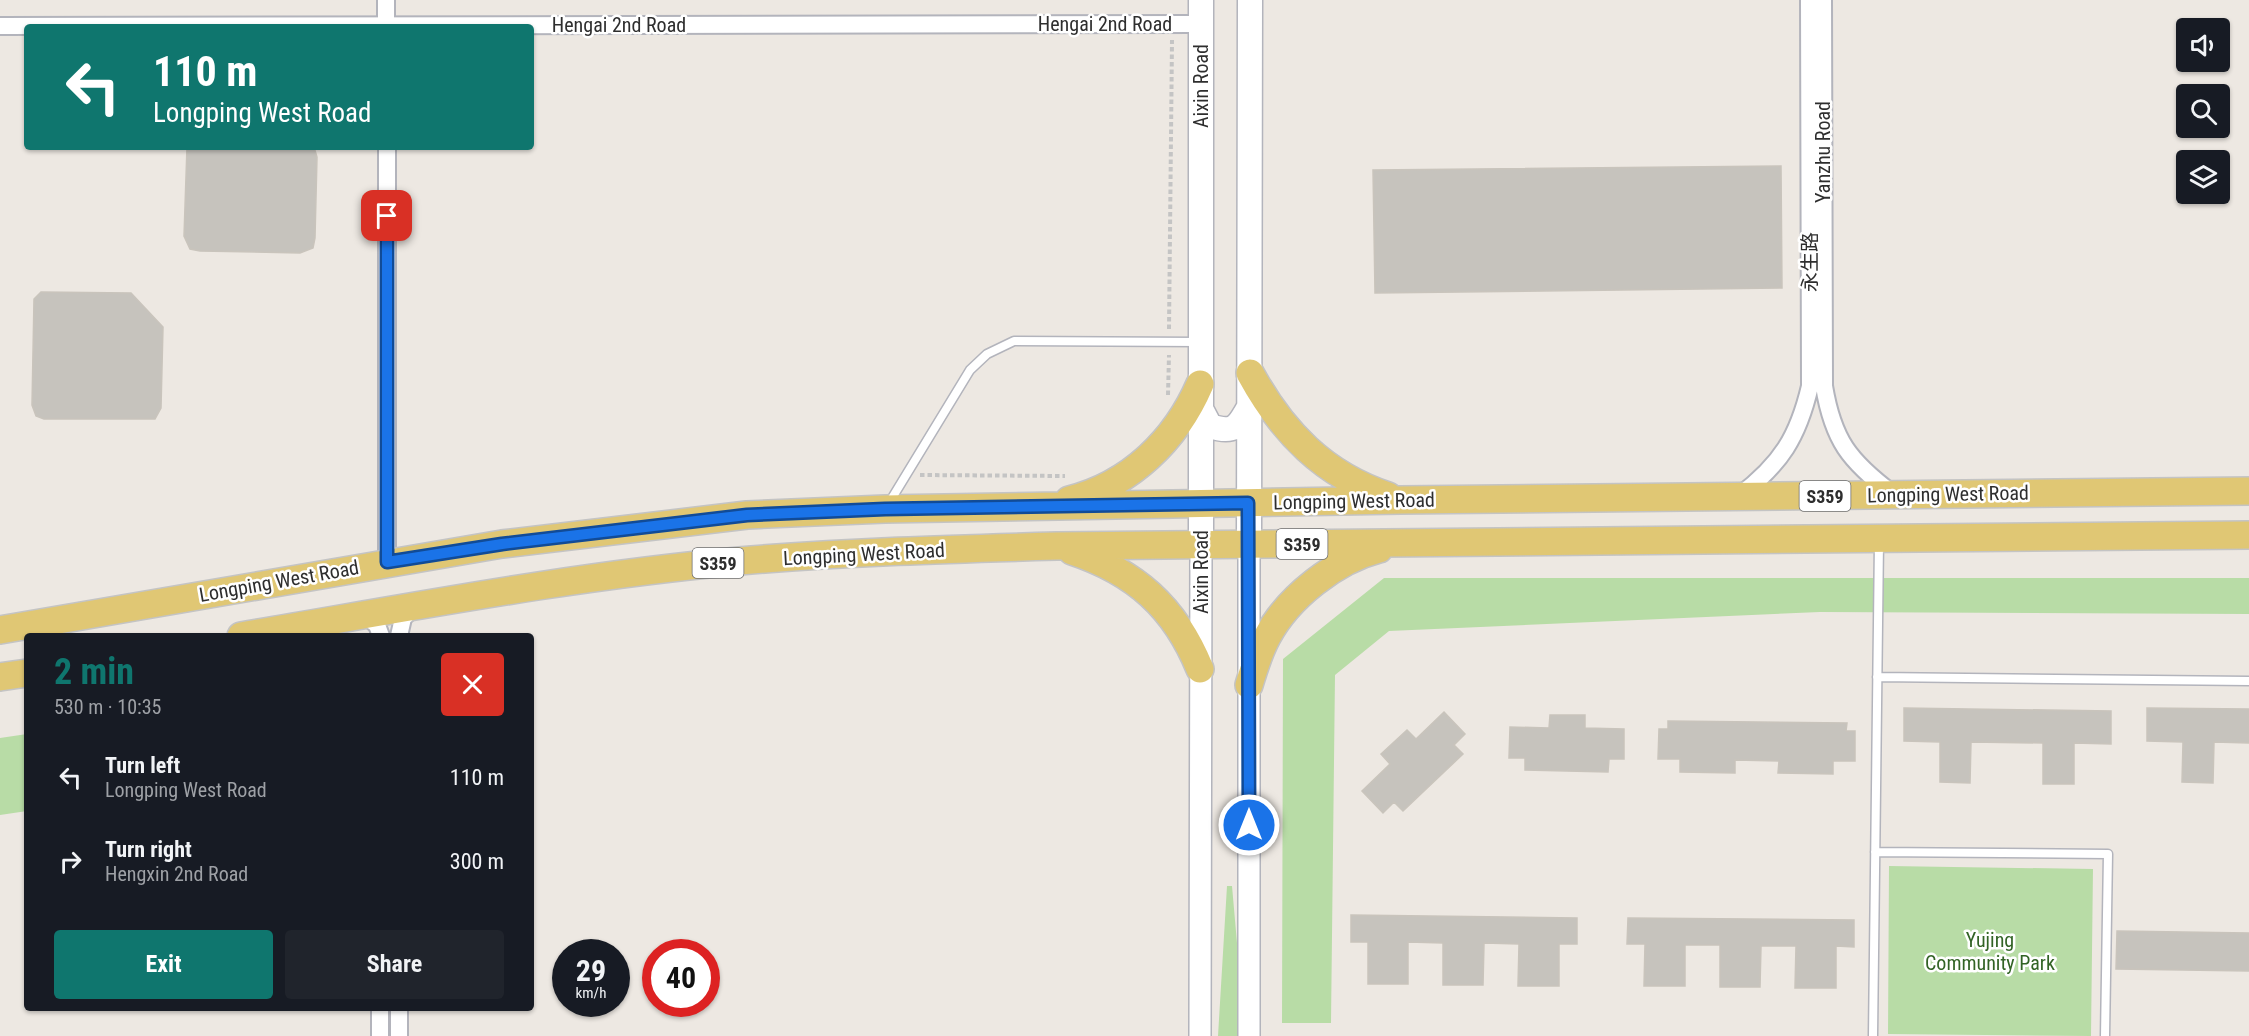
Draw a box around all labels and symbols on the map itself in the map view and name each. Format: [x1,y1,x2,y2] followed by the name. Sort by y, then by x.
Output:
[1038,12,1172,36] street label: Hengai 2nd Road
[552,13,686,37] street label: Hengai 2nd Road
[1189,44,1213,128] street label: Aixin Road
[1811,101,1835,203] street label: Yanzhu Road
[361,190,412,241] pin
[1798,232,1822,292] street label: 永生路
[1800,481,1850,511] road number: S359
[1867,481,2029,507] street label: Longping West Road
[1273,488,1435,514] street label: Longping West Road
[1276,529,1328,559] road number: S359
[1189,530,1213,614] street label: Aixin Road
[783,538,945,570] street label: Longping West Road
[692,548,744,578] road number: S359
[197,555,361,607] street label: Longping West Road
[1217,793,1281,857] position arrow
[1925,928,2055,975] park label: Yujing Community Park
[642,939,720,1017] speed limit sign: 40

